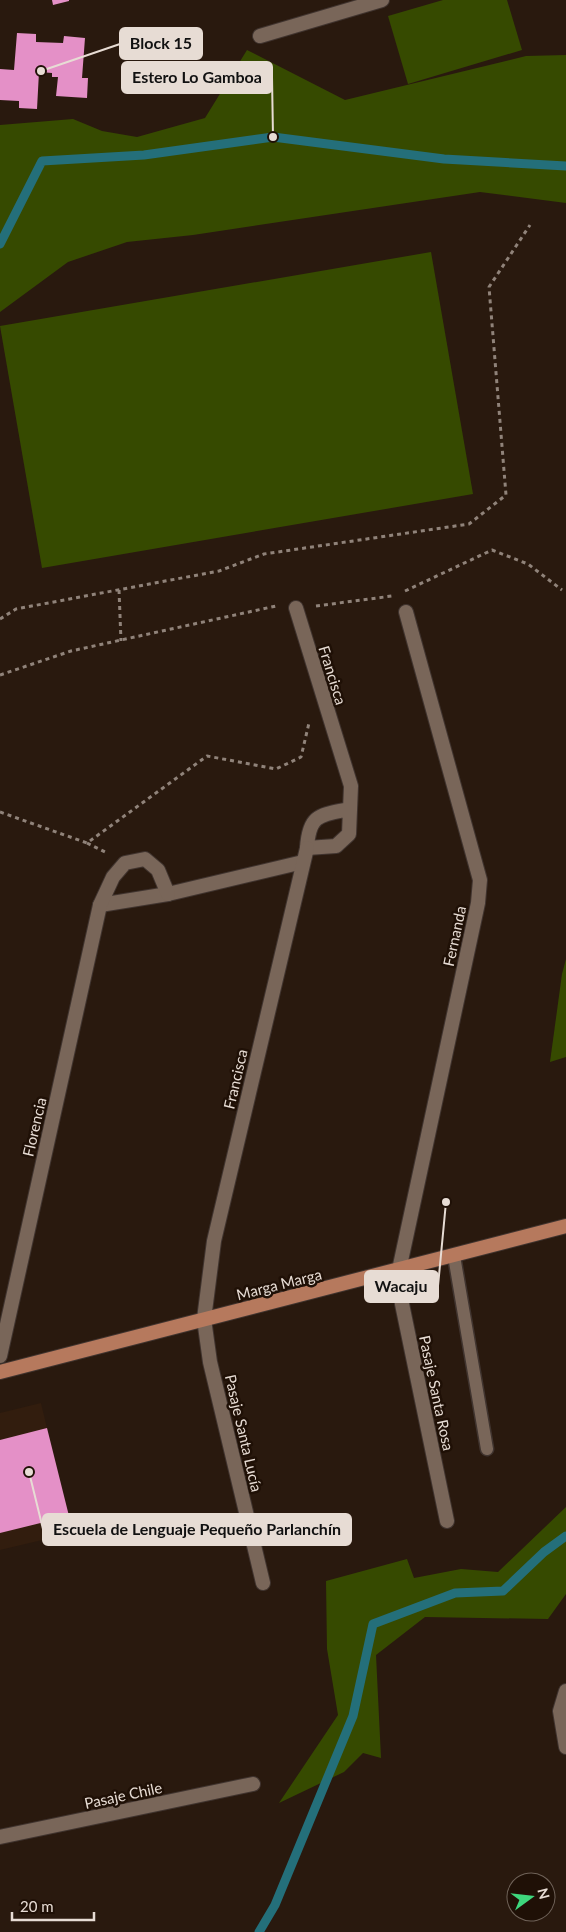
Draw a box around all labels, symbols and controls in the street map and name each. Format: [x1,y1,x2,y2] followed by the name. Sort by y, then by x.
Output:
[120,28,202,59] callout: Block 15
[130,33,192,52] text: Block 15
[122,62,272,93] callout: Estero Lo Gamboa
[132,67,262,86] text: Estero Lo Gamboa
[315,643,351,707] street label: Francisca
[439,904,469,968] street label: Fernanda
[219,1047,251,1111] street label: Francisca
[18,1096,50,1158] street label: Florencia
[234,1265,324,1303] street label: Marga Marga
[365,1271,438,1302] callout: Wacaju
[375,1276,427,1295] text: Wacaju
[416,1334,458,1452] street label: Pasaje Santa Rosa
[222,1373,266,1493] street label: Pasaje Santa Lucía
[43,1514,351,1545] callout: Escuela de Lenguaje Pequeño Parlanchín
[53,1519,341,1538] text: Escuela de Lenguaje Pequeño Parlanchín
[82,1778,164,1812] street label: Pasaje Chile
[506,1872,556,1922] north arrow
[534,1886,554,1901] text: N
[12,1890,95,1922] scale bar
[20,1897,54,1915] text: 20 m

